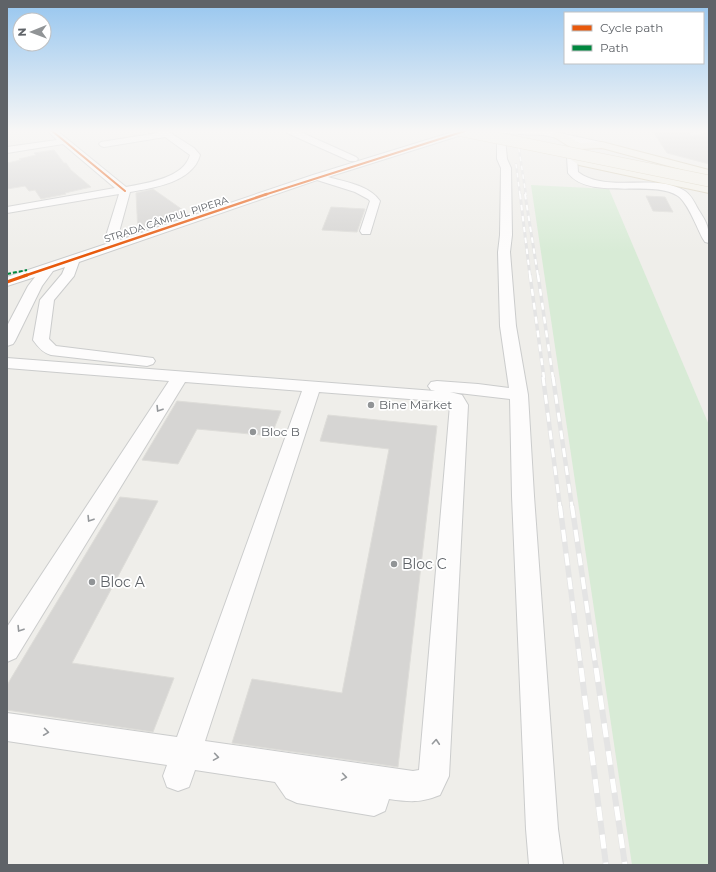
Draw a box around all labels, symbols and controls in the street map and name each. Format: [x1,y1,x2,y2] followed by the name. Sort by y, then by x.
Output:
[12,12,52,52] north arrow
[564,12,704,64] legend
[600,20,663,35] text: Cycle path
[15,28,29,37] text: N
[600,40,629,55] text: Path
[103,193,231,246] street label: STRADA CÂMPUL PIPERA
[379,397,452,412] place label: Bine Market
[366,400,376,410] marker: Bine Market
[156,405,164,412] one-way arrow
[261,424,300,439] place label: Bloc B
[248,427,258,437] marker: Bloc B
[87,515,94,522] one-way arrow
[402,555,447,573] place label: Bloc C
[389,559,399,569] marker: Bloc C
[100,573,146,591] place label: Bloc A
[87,577,97,587] marker: Bloc A
[18,624,25,631] one-way arrow
[43,727,49,736] one-way arrow
[432,739,441,745] one-way arrow
[213,752,219,761] one-way arrow
[341,772,347,781] one-way arrow

